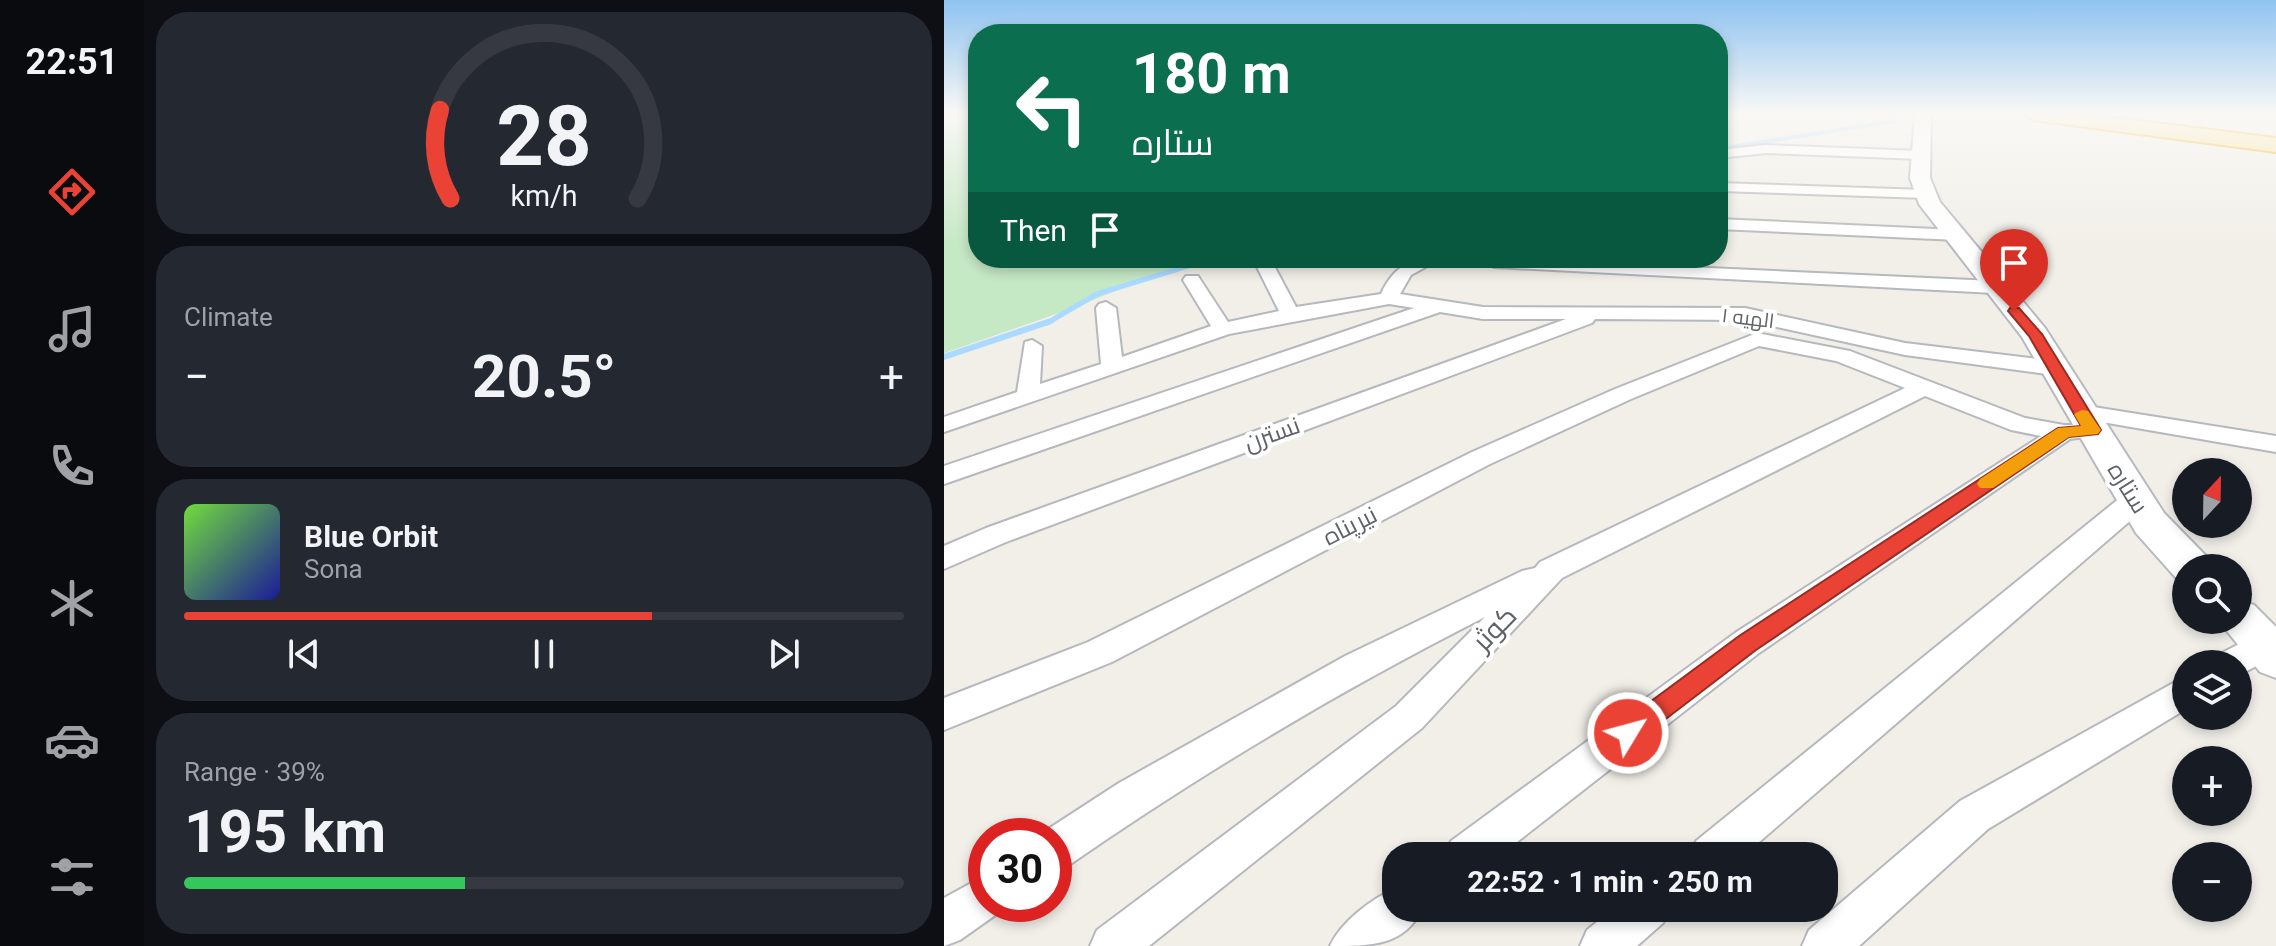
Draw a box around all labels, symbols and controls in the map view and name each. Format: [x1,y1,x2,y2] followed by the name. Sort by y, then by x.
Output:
[26,41,118,83] text: 22:51
[1132,41,1291,107] text: 180 m
[1000,56,1104,160] icon: left
[496,87,592,184] text: 28
[1132,122,1213,164] text: ستاره
[44,164,100,220] icon: directions
[510,179,578,213] text: km/h
[1083,208,1127,252] icon: arrive
[1000,213,1067,248] text: Then
[1980,229,2048,311] pin
[1992,241,2036,285] icon: arrive
[44,301,100,357] icon: music
[184,302,273,332] text: Climate
[1720,303,1776,334] street label: الهیه ۱
[472,341,616,412] text: 20.5°
[184,351,209,403] text: −
[879,351,904,403] text: +
[1240,411,1304,457] street label: نسترن
[44,438,100,494] icon: phone
[2102,458,2154,518] street label: ستاره
[2172,458,2252,538] north arrow
[2172,458,2252,922] map controls
[1318,501,1383,553] street label: نیرپناه
[304,519,438,554] text: Blue Orbit
[304,554,363,584] text: Sona
[2172,554,2252,634] button: search
[44,575,100,631] icon: climate
[1464,599,1523,659] street label: کوثر
[282,632,326,676] icon: previous
[522,632,566,676] icon: pause
[762,632,806,676] icon: next
[2172,650,2252,730] button: layers
[1586,691,1670,775] position arrow
[44,712,100,768] icon: car
[2172,746,2252,826] button: +
[184,757,325,787] text: Range · 39%
[184,796,386,867] text: 195 km
[968,818,1072,922] speed limit sign: 30
[2172,842,2252,922] button: −
[44,849,100,905] icon: filters
[1467,864,1753,899] text: 22:52 · 1 min · 250 m

